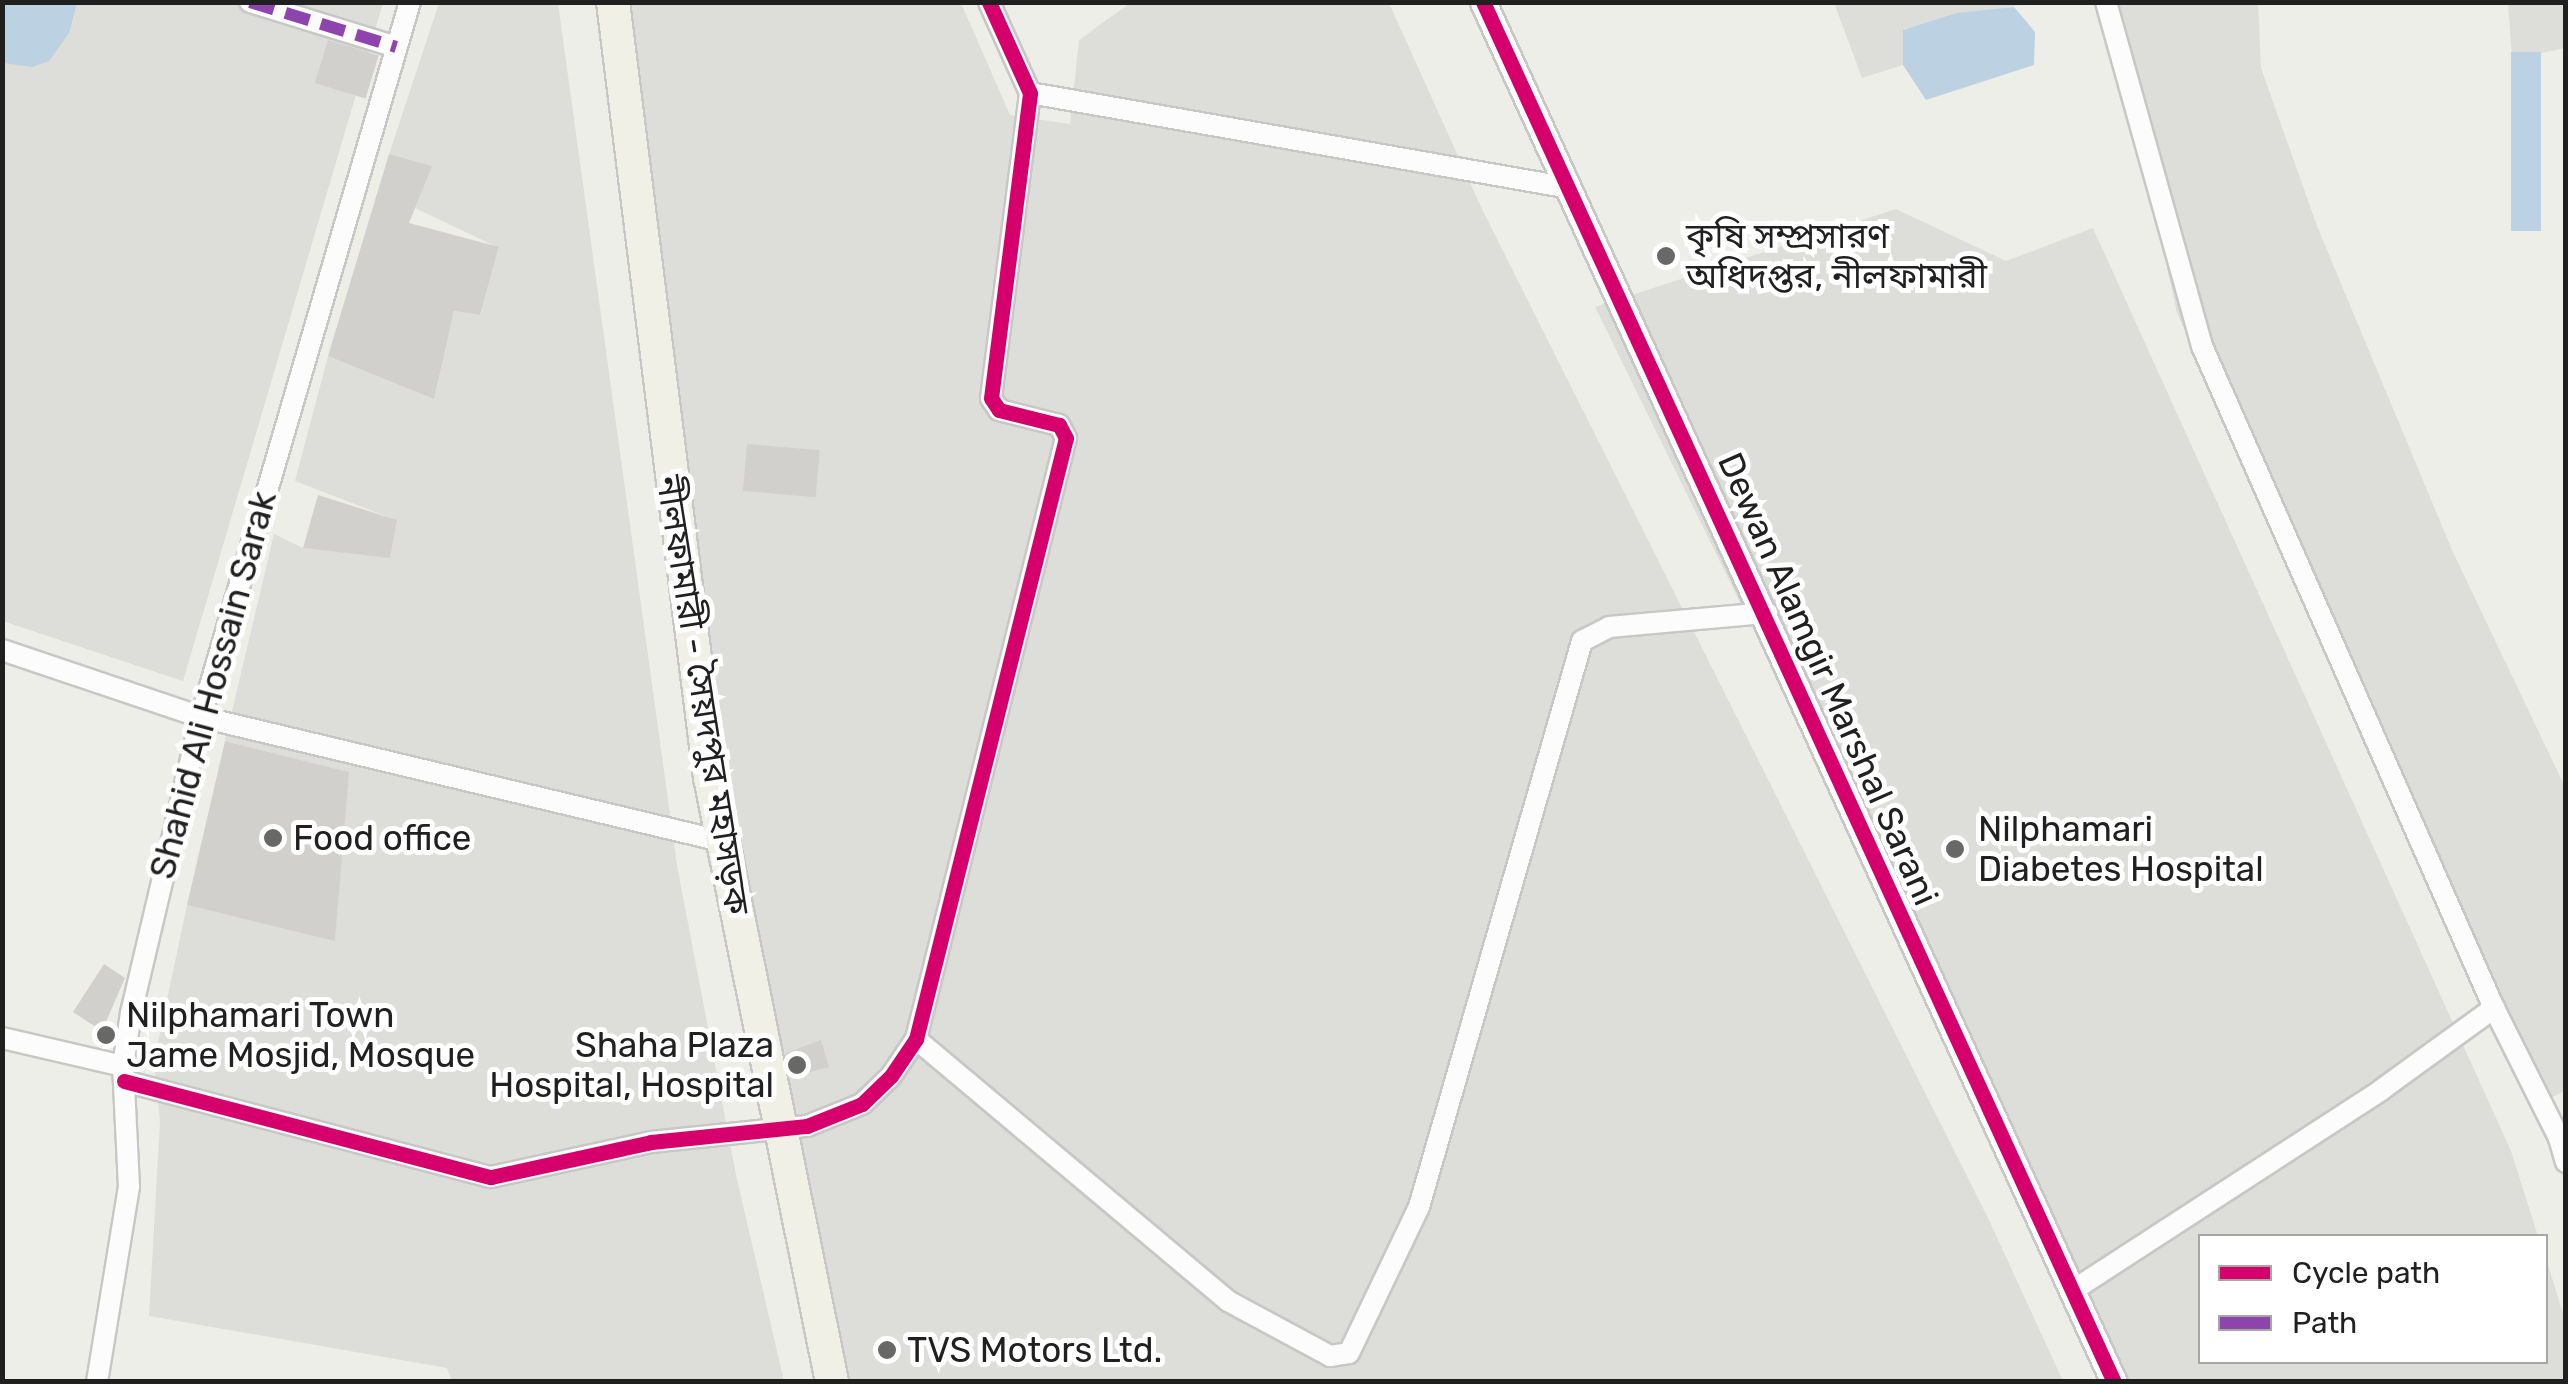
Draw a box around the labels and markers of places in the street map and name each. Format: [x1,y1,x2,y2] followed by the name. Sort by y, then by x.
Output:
[1686,215,1987,297] place label: কৃষি সম্প্রসারণ অধিদপ্তর, নীলফামারী
[1655,245,1677,267] marker: কৃষি সম্প্রসারণ অধিদপ্তর, নীলফামারী
[1978,808,2264,890] place label: Nilphamari Diabetes Hospital
[293,817,471,859] place label: Food office
[262,827,284,849] marker: Food office
[1942,836,1968,862] marker: Nilphamari Diabetes Hospital
[126,994,475,1076] place label: Nilphamari Town Jame Mosjid, Mosque
[95,1024,117,1046] marker: Nilphamari Town Jame Mosjid, Mosque
[489,1024,774,1106] place label: Shaha Plaza Hospital, Hospital
[784,1052,810,1078] marker: Shaha Plaza Hospital, Hospital
[907,1329,1162,1371] place label: TVS Motors Ltd.
[876,1339,898,1361] marker: TVS Motors Ltd.

